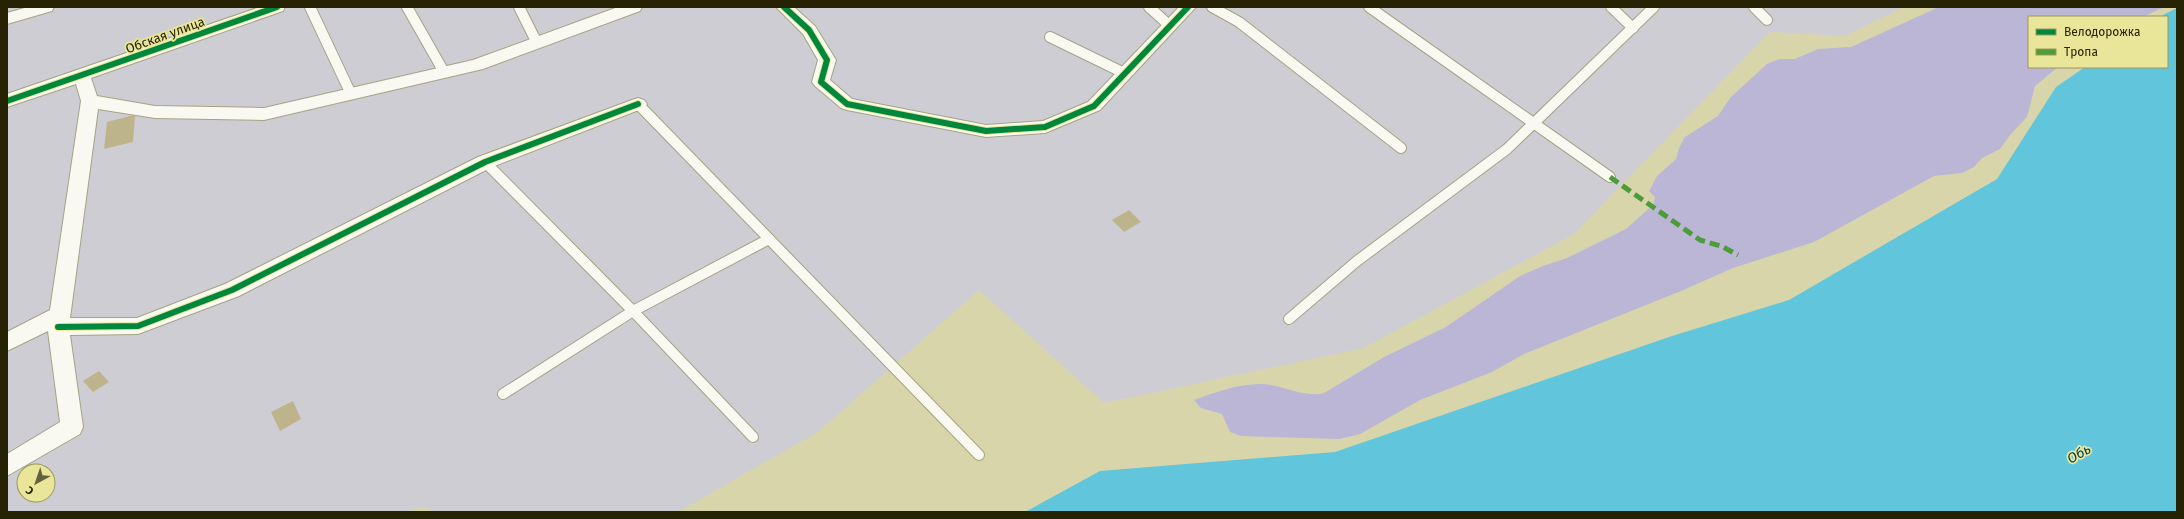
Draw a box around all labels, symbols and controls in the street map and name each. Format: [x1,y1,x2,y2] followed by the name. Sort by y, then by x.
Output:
[123,14,207,56] street label: Обская улица
[2028,16,2168,68] legend
[2064,25,2140,39] text: Велодорожка
[2064,45,2098,59] text: Тропа
[2064,440,2094,468] water label: Обь
[16,463,56,503] north arrow
[23,483,36,497] text: С

